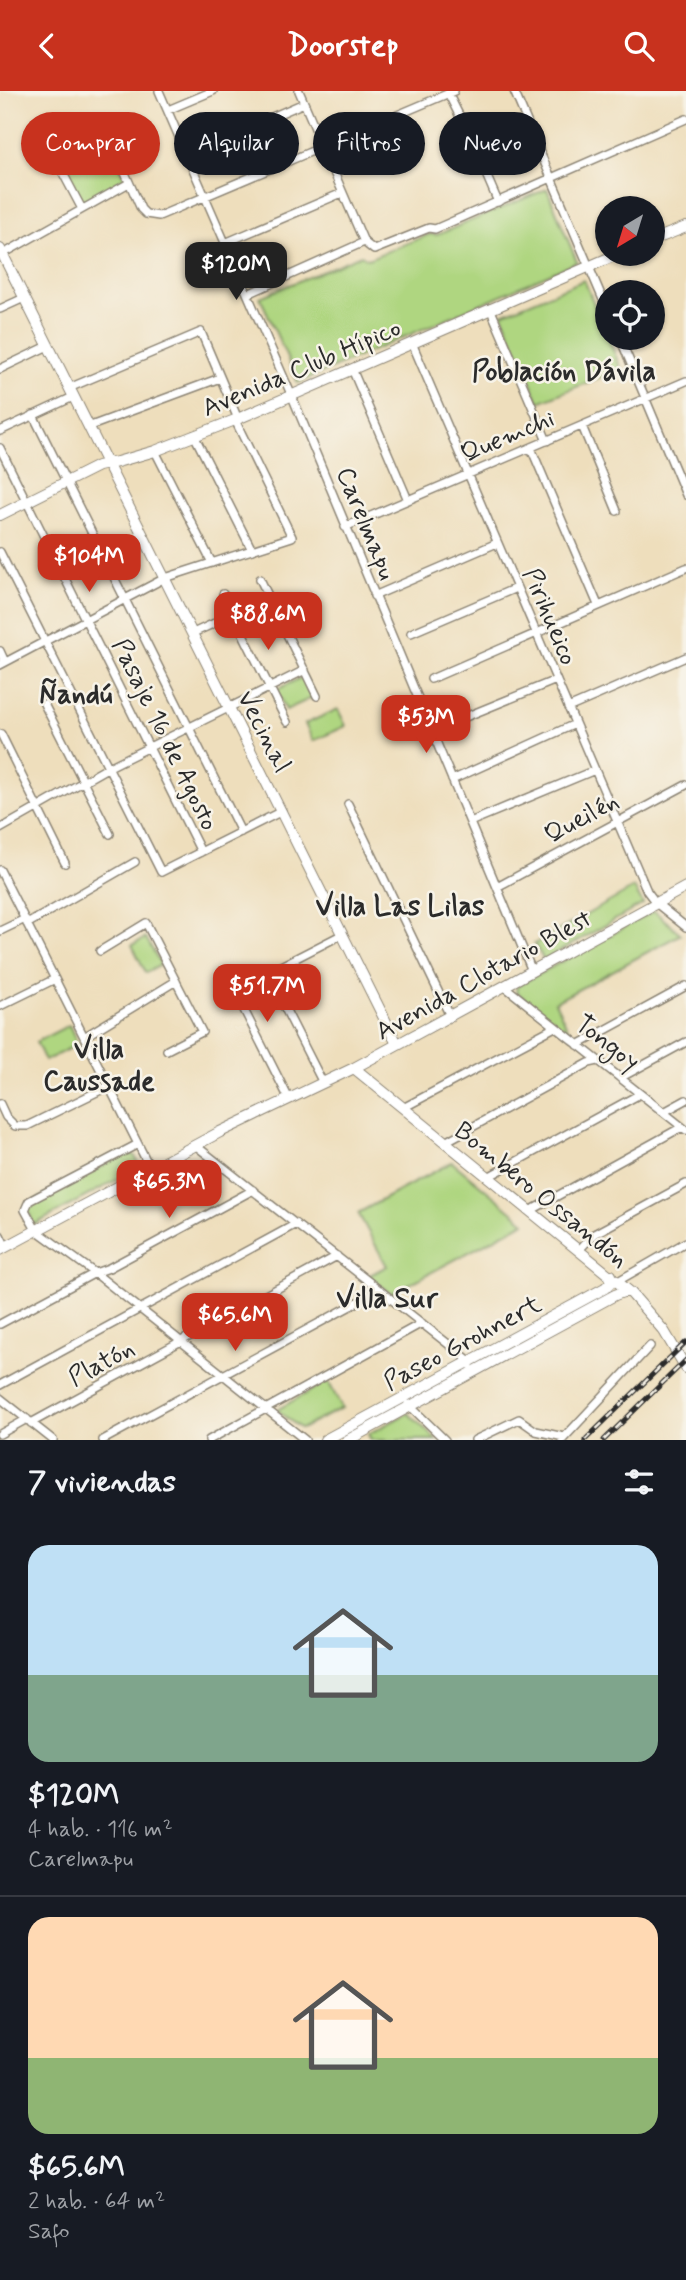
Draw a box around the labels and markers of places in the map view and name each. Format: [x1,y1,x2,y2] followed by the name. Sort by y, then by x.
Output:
[187,243,285,302] pin: $120M
[40,535,138,594] pin: $104M
[211,593,325,652] pin: $88.6M
[385,695,467,755] pin: $53M
[210,965,324,1024] pin: $51.7M
[112,1161,226,1220] pin: $65.3M
[178,1293,292,1353] pin: $65.6M

